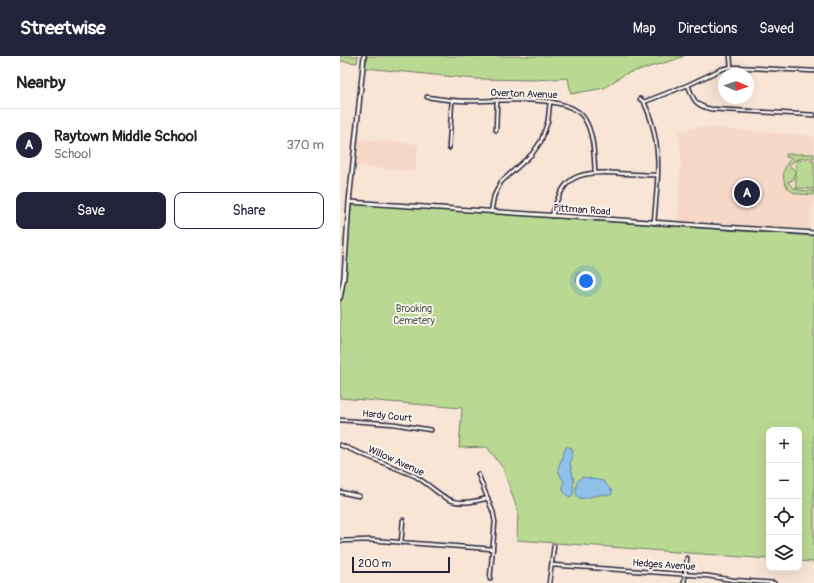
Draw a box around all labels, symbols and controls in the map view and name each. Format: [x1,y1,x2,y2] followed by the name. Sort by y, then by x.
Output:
[20,16,106,40] text: Streetwise
[633,20,656,37] text: Map
[678,20,737,37] text: Directions
[759,20,794,37] text: Saved
[718,68,754,104] north arrow
[16,72,65,93] text: Nearby
[490,87,558,101] street label: Overton Avenue
[54,127,197,146] text: Raytown Middle School
[25,137,33,153] text: A
[287,137,324,153] text: 370 m
[54,146,91,162] text: School
[734,178,760,208] pin: A
[16,192,166,229] button: Save
[174,192,324,229] button: Share
[553,202,611,218] street label: Pittman Road
[576,271,596,291] your location
[393,303,436,327] park label: Brooking Cemetery
[362,407,413,425] street label: Hardy Court
[766,427,802,571] map controls
[766,427,802,463] button: +
[366,443,426,479] street label: Willow Avenue
[766,463,802,499] button: −
[766,499,802,535] button: locate
[766,535,802,571] button: layers
[352,555,450,574] scale bar
[358,557,391,570] text: 200 m
[632,557,696,573] street label: Hedges Avenue

